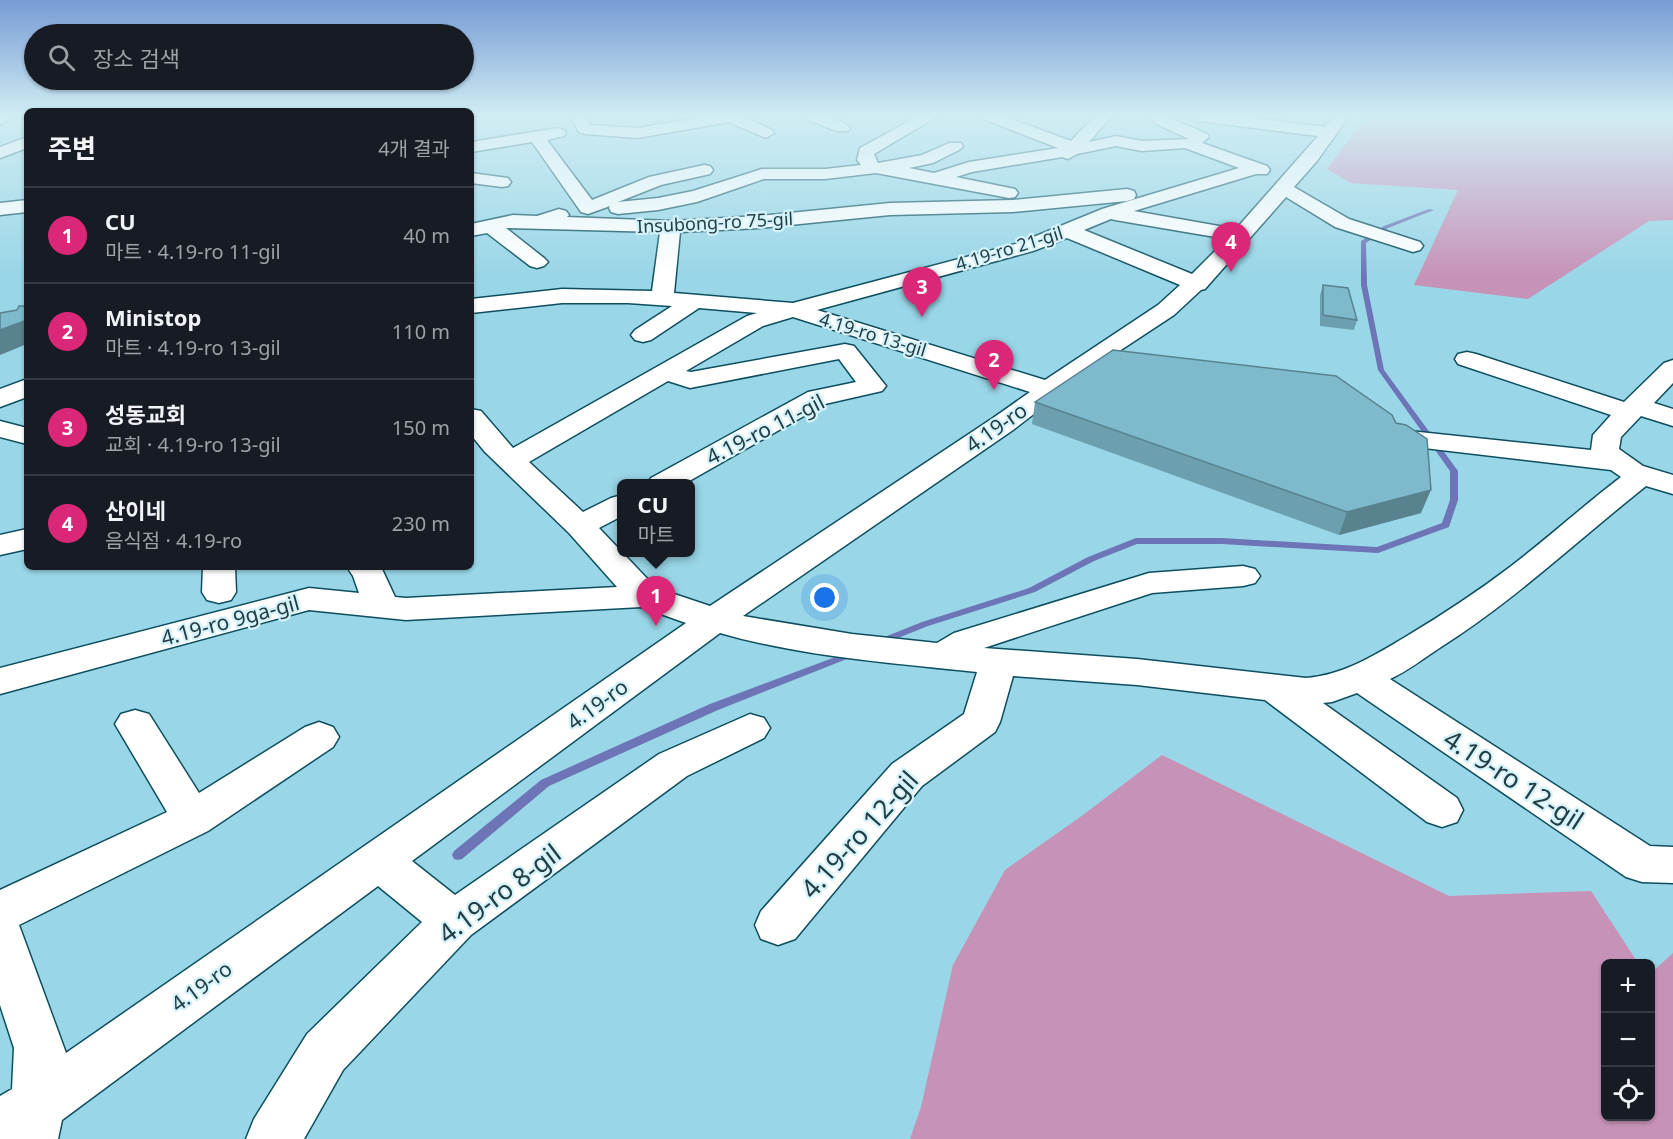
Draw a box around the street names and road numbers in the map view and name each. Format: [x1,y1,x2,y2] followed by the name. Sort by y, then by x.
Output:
[636,206,794,238] street label: Insubong-ro 75-gil
[952,220,1066,276] street label: 4.19-ro 21-gil
[816,306,930,362] street label: 4.19-ro 13-gil
[701,387,829,471] street label: 4.19-ro 11-gil
[960,396,1032,458] street label: 4.19-ro
[158,588,302,652] street label: 4.19-ro 9ga-gil
[561,672,633,736] street label: 4.19-ro
[1437,720,1591,838] street label: 4.19-ro 12-gil
[792,762,926,906] street label: 4.19-ro 12-gil
[430,835,568,951] street label: 4.19-ro 8-gil
[165,954,237,1018] street label: 4.19-ro

